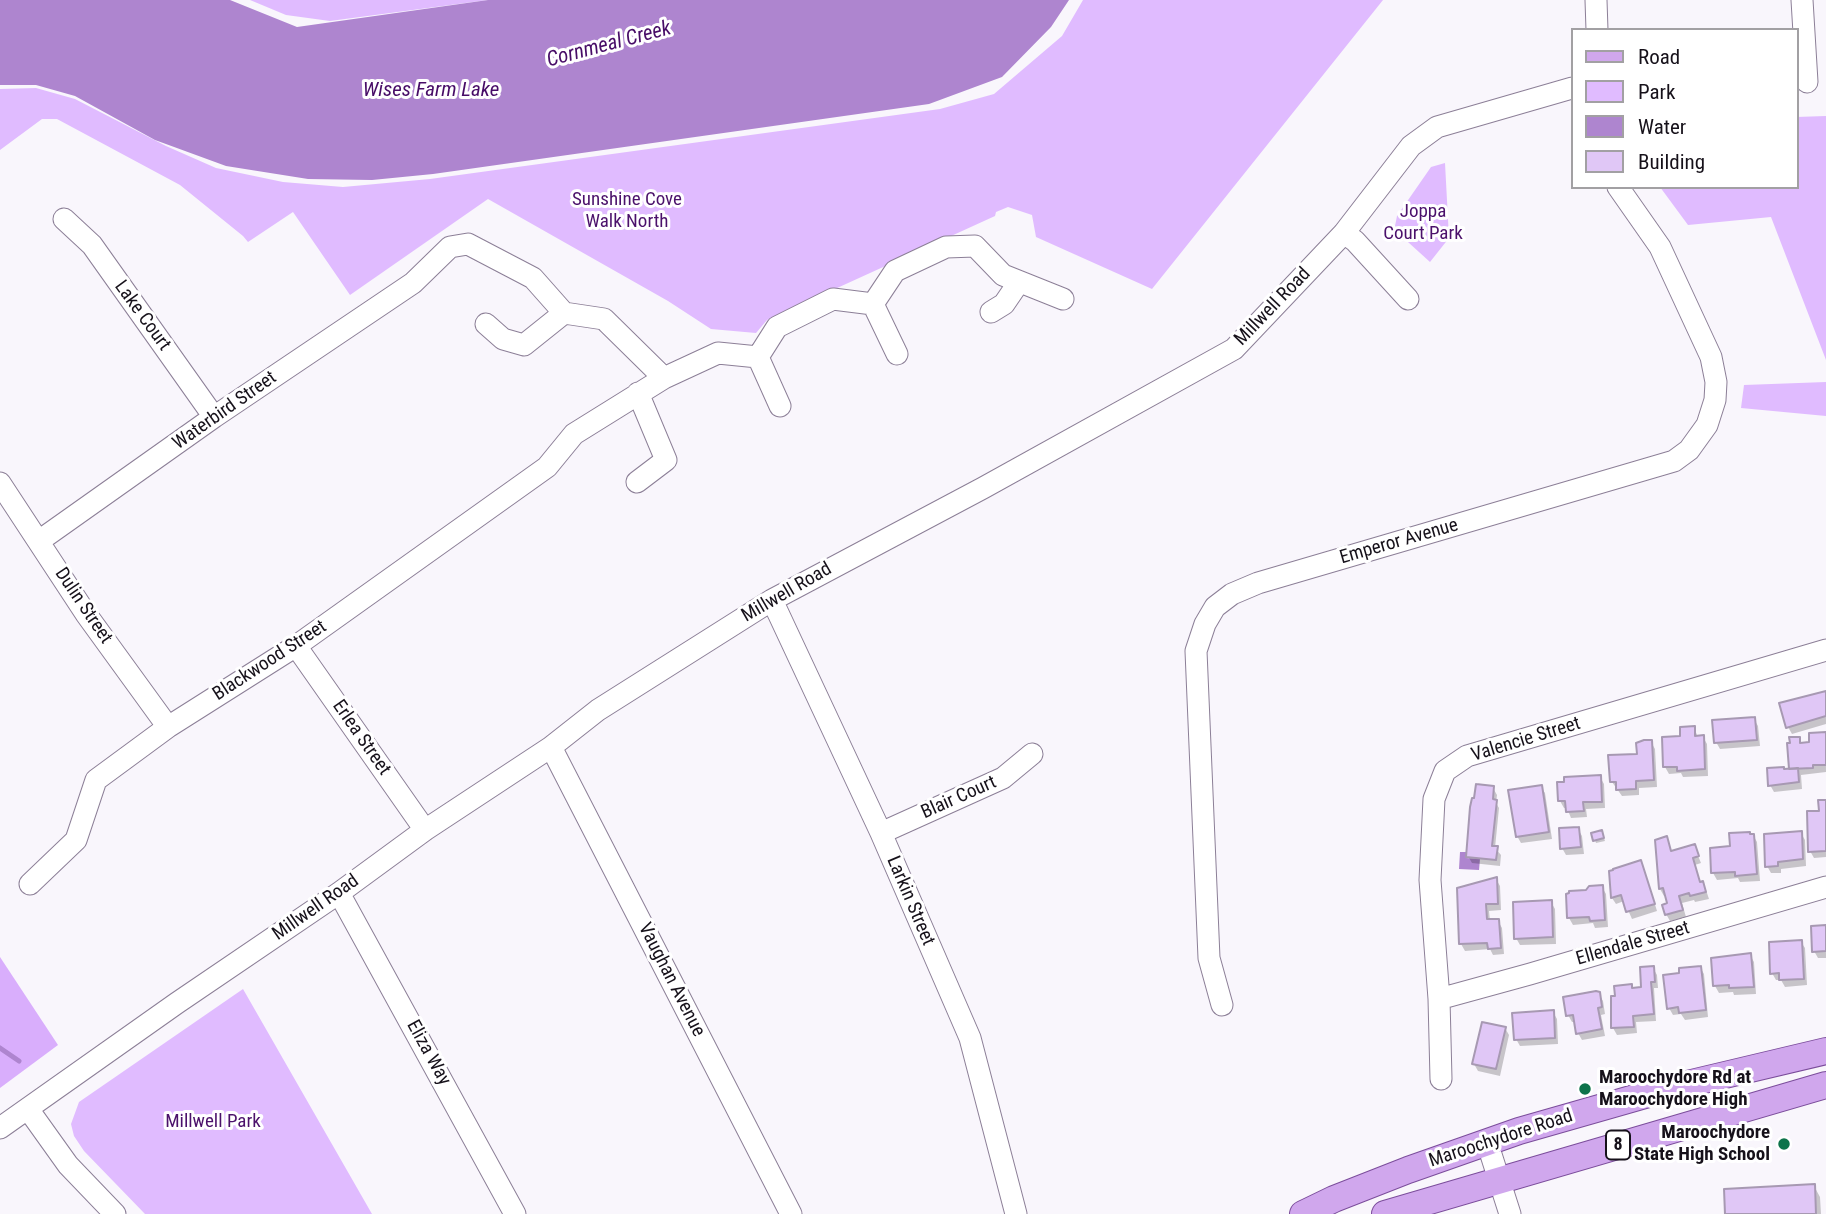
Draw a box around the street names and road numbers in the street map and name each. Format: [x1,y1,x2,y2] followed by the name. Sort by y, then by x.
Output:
[1230,263,1316,351] street label: Millwell Road
[109,276,175,356] street label: Lake Court
[169,367,281,455] street label: Waterbird Street
[1337,514,1461,570] street label: Emperor Avenue
[738,558,836,628] street label: Millwell Road
[49,564,117,648] street label: Dulin Street
[209,616,331,706] street label: Blackwood Street
[327,696,395,780] street label: Erlea Street
[1469,713,1583,767] street label: Valencie Street
[918,771,1000,825] street label: Blair Court
[881,853,939,949] street label: Larkin Street
[269,870,363,946] street label: Millwell Road
[1574,917,1692,971] street label: Ellendale Street
[633,919,709,1041] street label: Vaughan Avenue
[401,1016,455,1090] street label: Eliza Way
[1426,1105,1576,1173] street label: Maroochydore Road
[1606,1130,1630,1160] road number: 8

